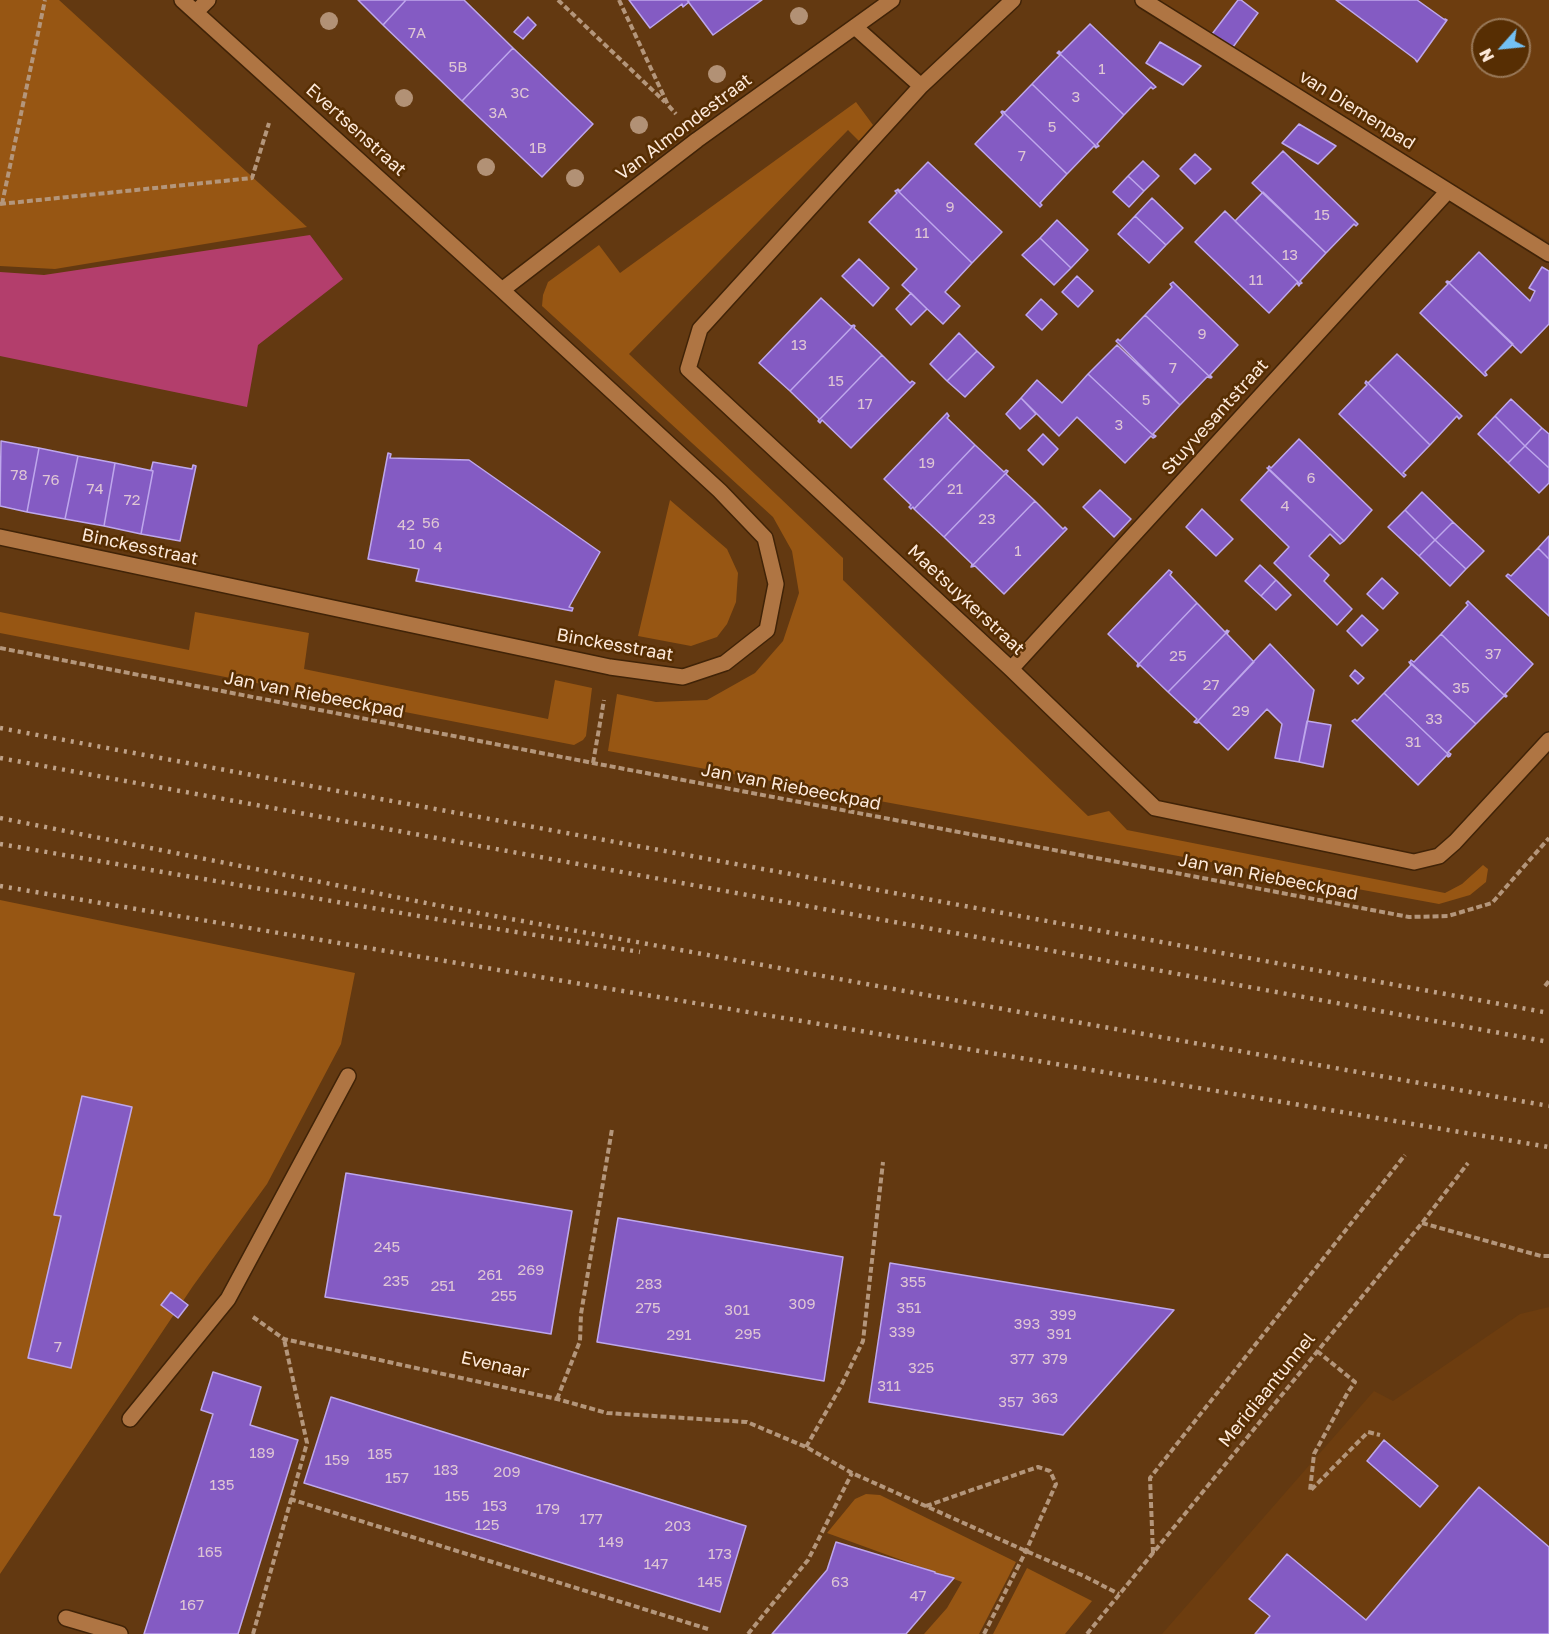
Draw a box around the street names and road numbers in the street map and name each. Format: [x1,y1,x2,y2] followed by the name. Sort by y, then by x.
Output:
[1295,66,1419,154] street label: van Diemenpad
[612,69,756,185] street label: Van Almondestraat
[301,79,411,181] street label: Evertsenstraat
[1157,354,1273,480] street label: Stuyvesantstraat
[80,524,200,570] street label: Binckesstraat
[903,540,1029,660] street label: Maetsuykerstraat
[555,624,675,666] street label: Binckesstraat
[222,667,406,723] street label: Jan van Riebeeckpad
[699,759,883,815] street label: Jan van Riebeeckpad
[1176,849,1360,905] street label: Jan van Riebeeckpad
[1214,1328,1320,1452] street label: Meridiaantunnel
[459,1347,531,1383] street label: Evenaar

